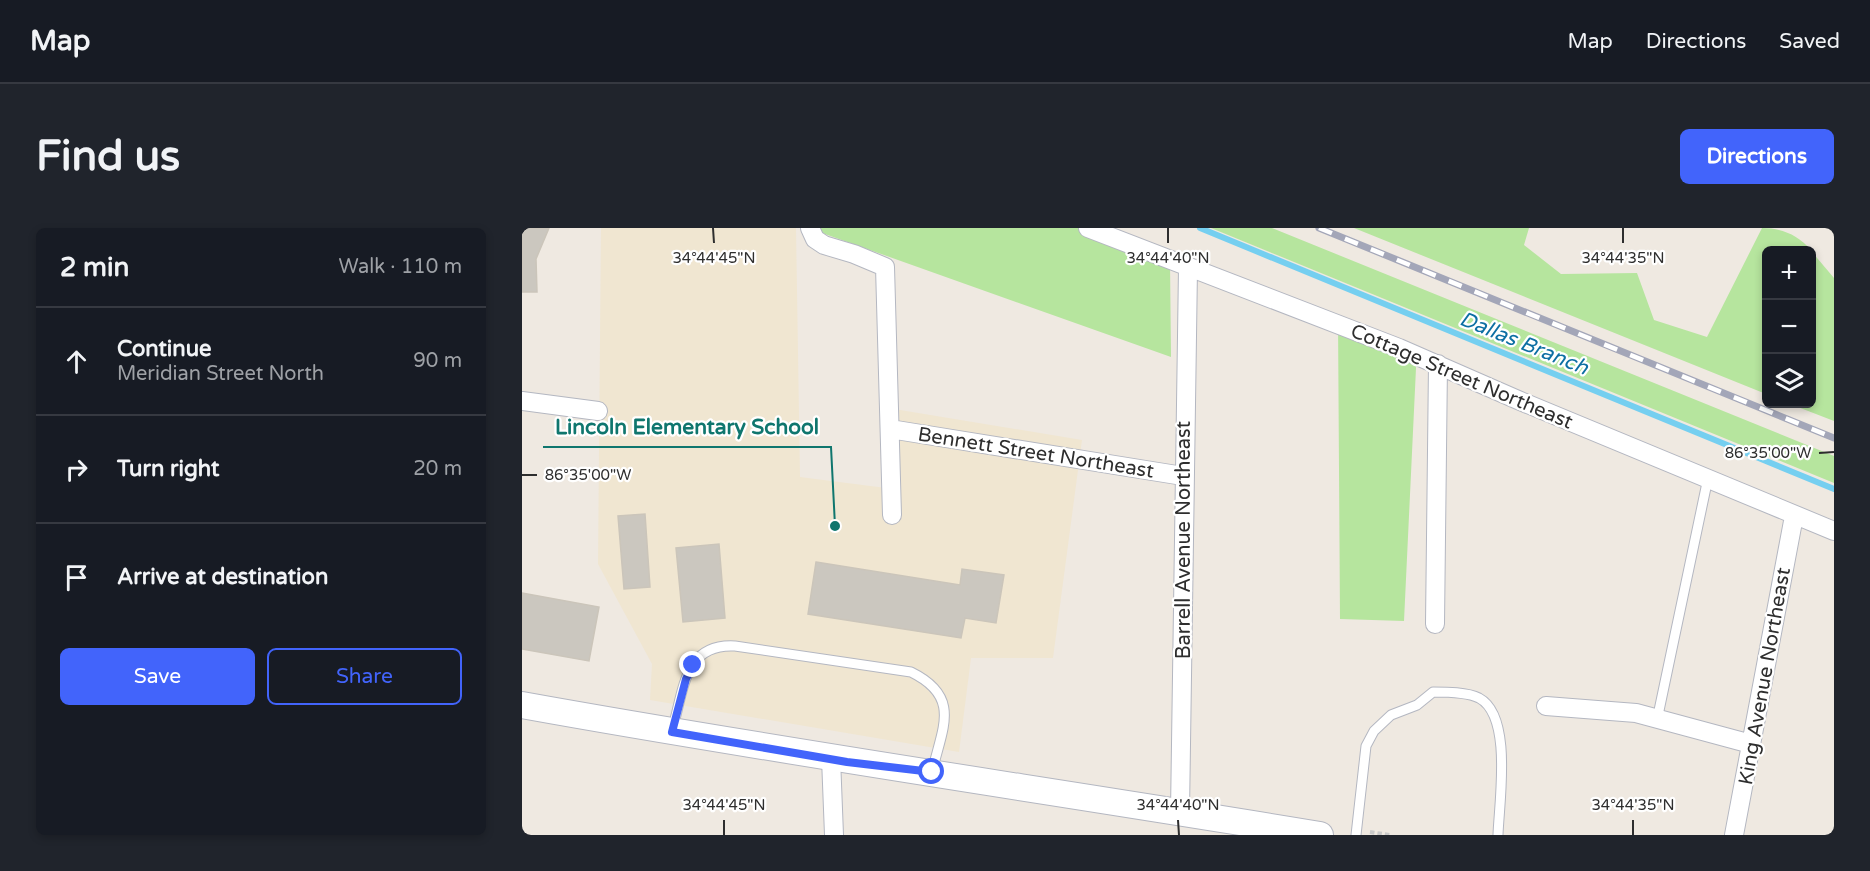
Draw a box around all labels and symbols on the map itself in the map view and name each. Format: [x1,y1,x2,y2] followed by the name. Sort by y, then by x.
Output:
[672,249,756,267] text: 34°44'45"N
[1126,249,1210,267] text: 34°44'40"N
[1581,249,1665,267] text: 34°44'35"N
[1456,306,1593,381] water label: Dallas Branch
[1347,319,1577,435] street label: Cottage Street Northeast
[543,408,831,447] callout: Lincoln Elementary School
[555,415,819,440] text: Lincoln Elementary School
[1172,420,1196,659] street label: Barrell Avenue Northeast
[916,422,1156,484] street label: Bennett Street Northeast
[1725,444,1811,462] text: 86°35'00"W
[545,466,631,484] text: 86°35'00"W
[1734,565,1796,787] street label: King Avenue Northeast
[679,651,705,677] route end
[918,758,944,784] route start
[682,796,766,814] text: 34°44'45"N
[1136,796,1220,814] text: 34°44'40"N
[1591,796,1675,814] text: 34°44'35"N

